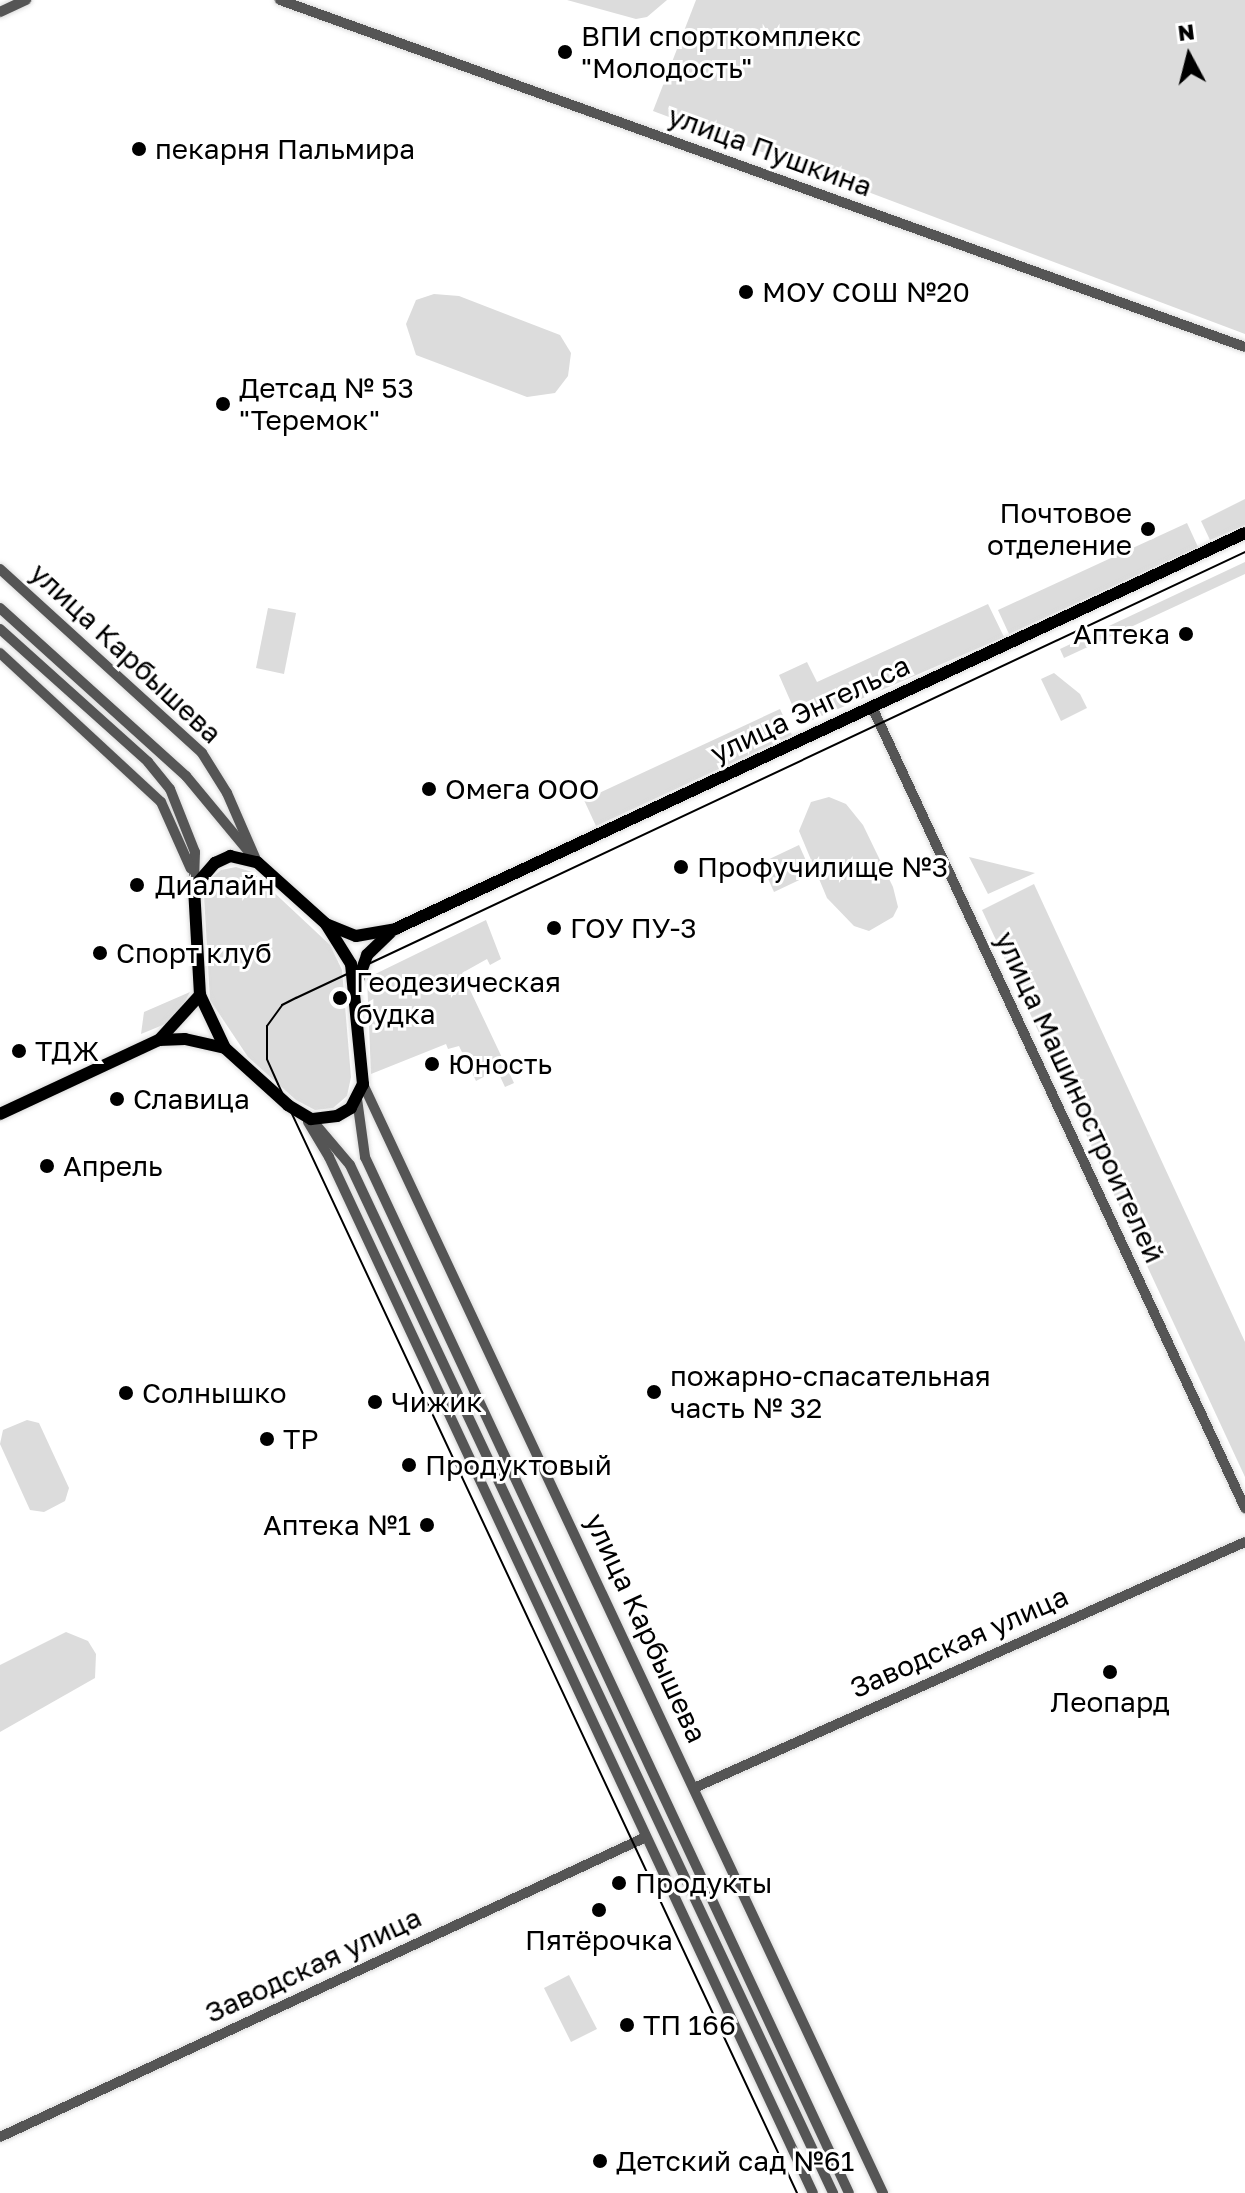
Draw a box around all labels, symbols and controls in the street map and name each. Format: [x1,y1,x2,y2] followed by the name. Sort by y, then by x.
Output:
[1149,16,1229,96] north arrow
[1176,17,1196,46] text: N
[581,19,861,85] place label: ВПИ спорткомплекс "Молодость"
[556,43,574,61] marker: ВПИ спорткомплекс "Молодость"
[663,99,877,203] street label: улица Пушкина
[155,132,415,166] place label: пекарня Пальмира
[130,140,148,158] marker: пекарня Пальмира
[762,275,970,309] place label: МОУ СОШ №20
[737,283,755,301] marker: МОУ СОШ №20
[239,371,414,437] place label: Детсад № 53 "Теремок"
[214,395,232,413] marker: Детсад № 53 "Теремок"
[987,496,1132,562] place label: Почтовое отделение
[1139,520,1157,538] marker: Почтовое отделение
[23,556,229,750] street label: улица Карбышева
[1073,617,1170,651] place label: Аптека
[1177,625,1195,643] marker: Аптека
[705,648,915,770] street label: улица Энгельса
[445,772,599,806] place label: Омега ООО
[420,780,438,798] marker: Омега ООО
[697,850,948,884] place label: Профучилище №3
[672,858,690,876] marker: Профучилище №3
[155,868,275,902] place label: Диалайн
[126,874,148,896] marker: Диалайн
[570,911,697,945] place label: ГОУ ПУ-3
[545,919,563,937] marker: ГОУ ПУ-3
[988,926,1172,1268] street label: улица Машиностроителей
[116,936,272,970] place label: Спорт клуб
[91,944,109,962] marker: Спорт клуб
[356,965,561,1031] place label: Геодезическая будка
[331,989,349,1007] marker: Геодезическая будка
[35,1034,99,1068] place label: ТДЖ
[10,1042,28,1060] marker: ТДЖ
[448,1047,552,1081] place label: Юность
[423,1055,441,1073] marker: Юность
[133,1082,250,1116] place label: Славица
[108,1090,126,1108] marker: Славица
[63,1149,163,1183] place label: Апрель
[38,1157,56,1175] marker: Апрель
[670,1359,991,1425] place label: пожарно-спасательная часть № 32
[142,1376,286,1410] place label: Солнышко
[645,1383,663,1401] marker: пожарно-спасательная часть № 32
[117,1384,135,1402] marker: Солнышко
[391,1385,482,1419] place label: Чижик
[366,1393,384,1411] marker: Чижик
[283,1422,319,1456] place label: ТР
[258,1430,276,1448] marker: ТР
[425,1448,612,1482] place label: Продуктовый
[400,1456,418,1474] marker: Продуктовый
[263,1508,411,1542] place label: Аптека №1
[578,1508,714,1748] street label: улица Карбышева
[418,1516,436,1534] marker: Аптека №1
[845,1579,1073,1705] street label: Заводская улица
[1101,1663,1119,1681] marker: Леопард
[1050,1685,1170,1719] place label: Леопард
[635,1866,772,1900] place label: Продукты
[610,1874,628,1892] marker: Продукты
[199,1900,427,2030] street label: Заводская улица
[590,1901,608,1919] marker: Пятёрочка
[525,1923,673,1957] place label: Пятёрочка
[643,2008,736,2042] place label: ТП 166
[618,2016,636,2034] marker: ТП 166
[616,2144,854,2178] place label: Детский сад №61
[591,2152,609,2170] marker: Детский сад №61

